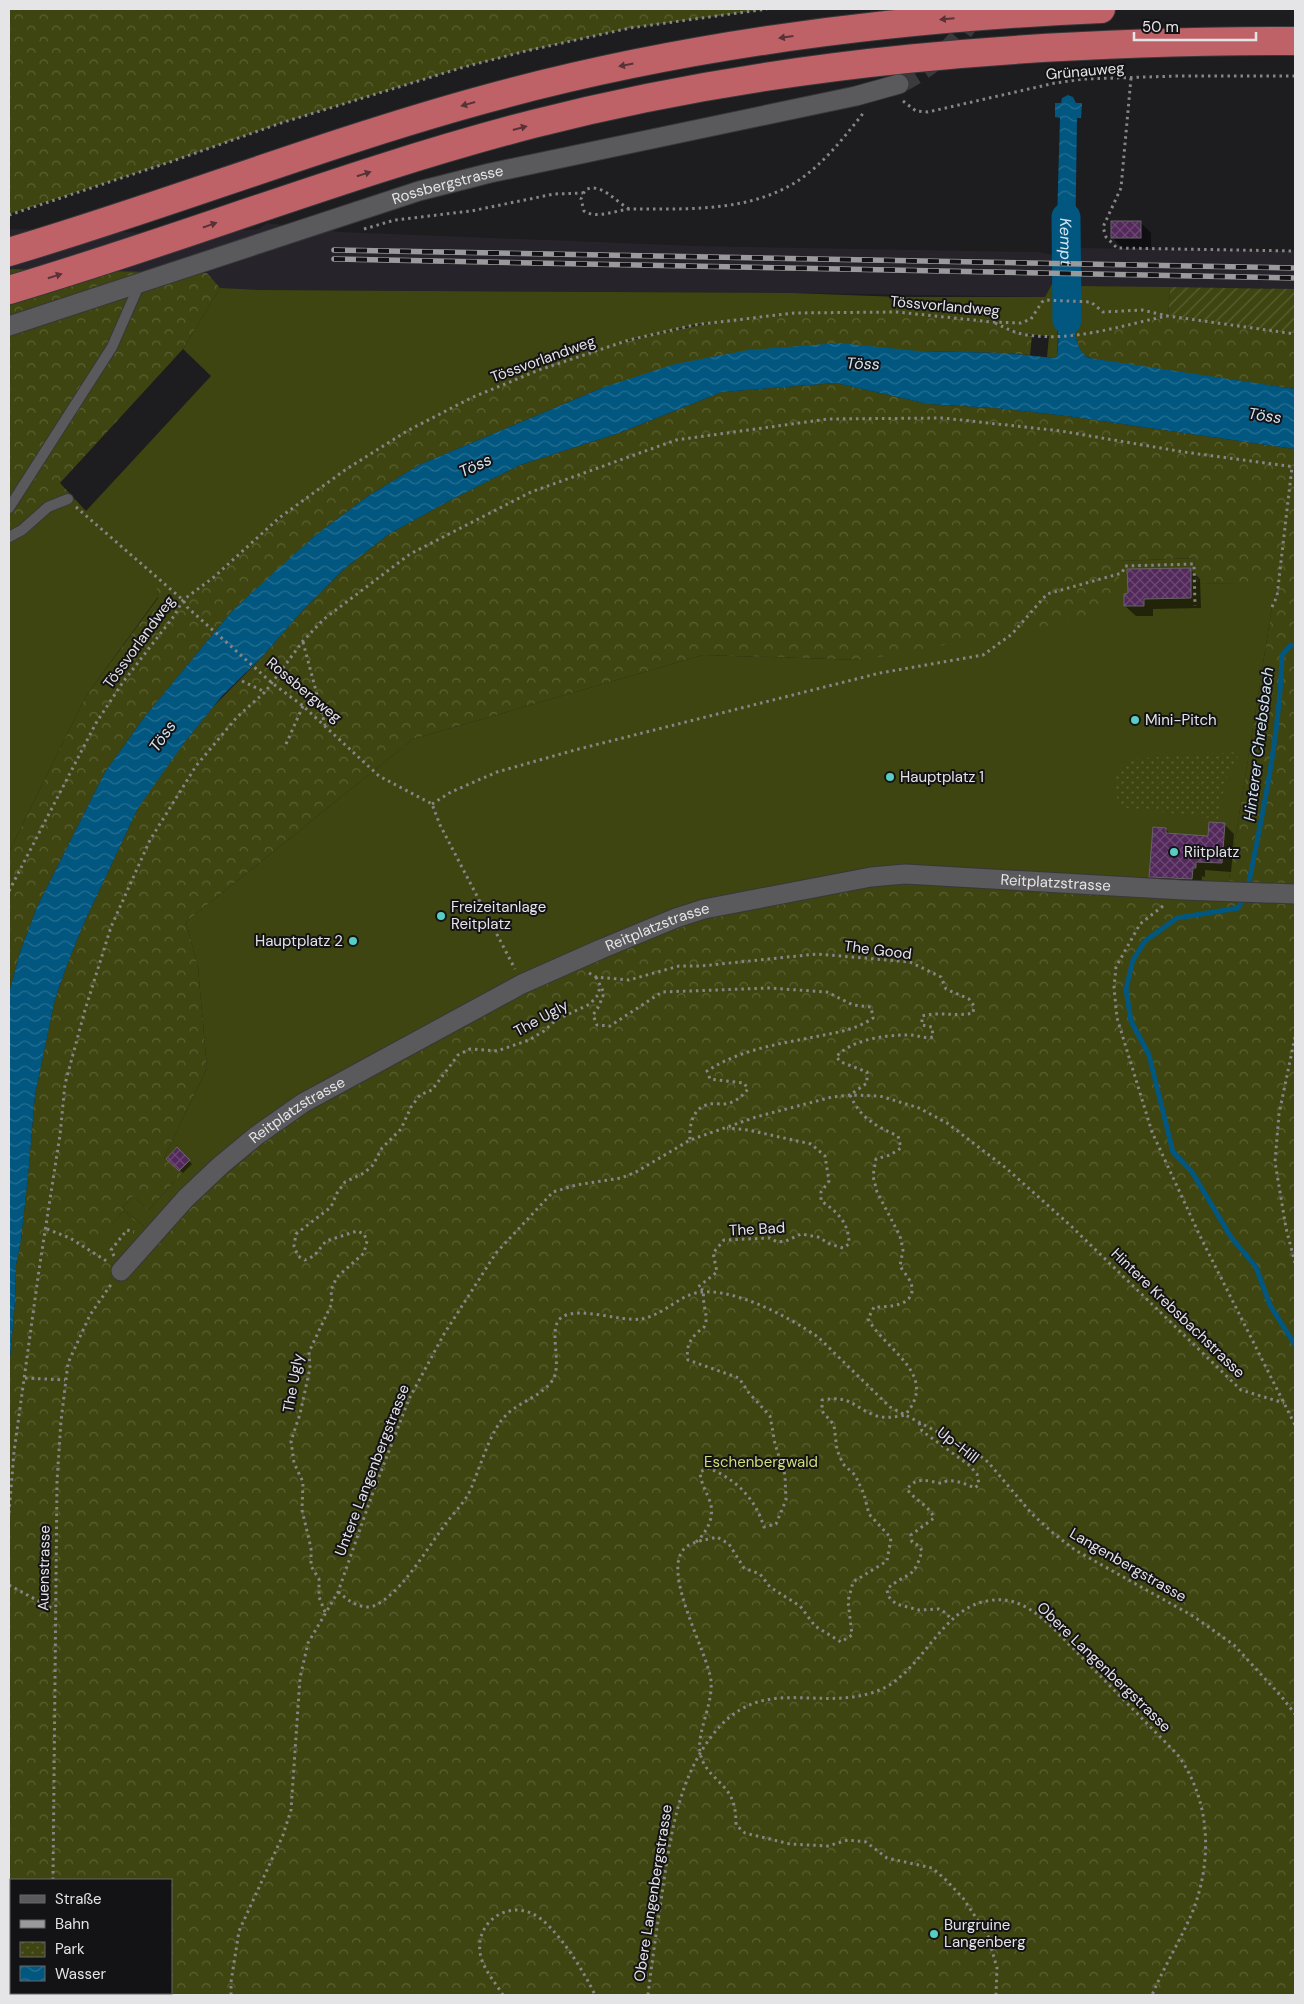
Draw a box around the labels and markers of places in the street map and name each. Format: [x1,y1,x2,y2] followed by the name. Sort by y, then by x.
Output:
[1145,710,1217,730] place label: Mini-Pitch
[1129,714,1141,726] marker: Mini-Pitch
[900,767,984,787] place label: Hauptplatz 1
[884,771,896,783] marker: Hauptplatz 1
[1184,842,1240,862] place label: Riitplatz
[1168,846,1180,858] marker: Riitplatz
[451,897,546,934] place label: Freizeitanlage Reitplatz
[435,910,447,922] marker: Freizeitanlage Reitplatz
[255,931,343,951] place label: Hauptplatz 2
[347,935,359,947] marker: Hauptplatz 2
[944,1915,1026,1952] place label: Burgruine Langenberg
[928,1928,940,1940] marker: Burgruine Langenberg

